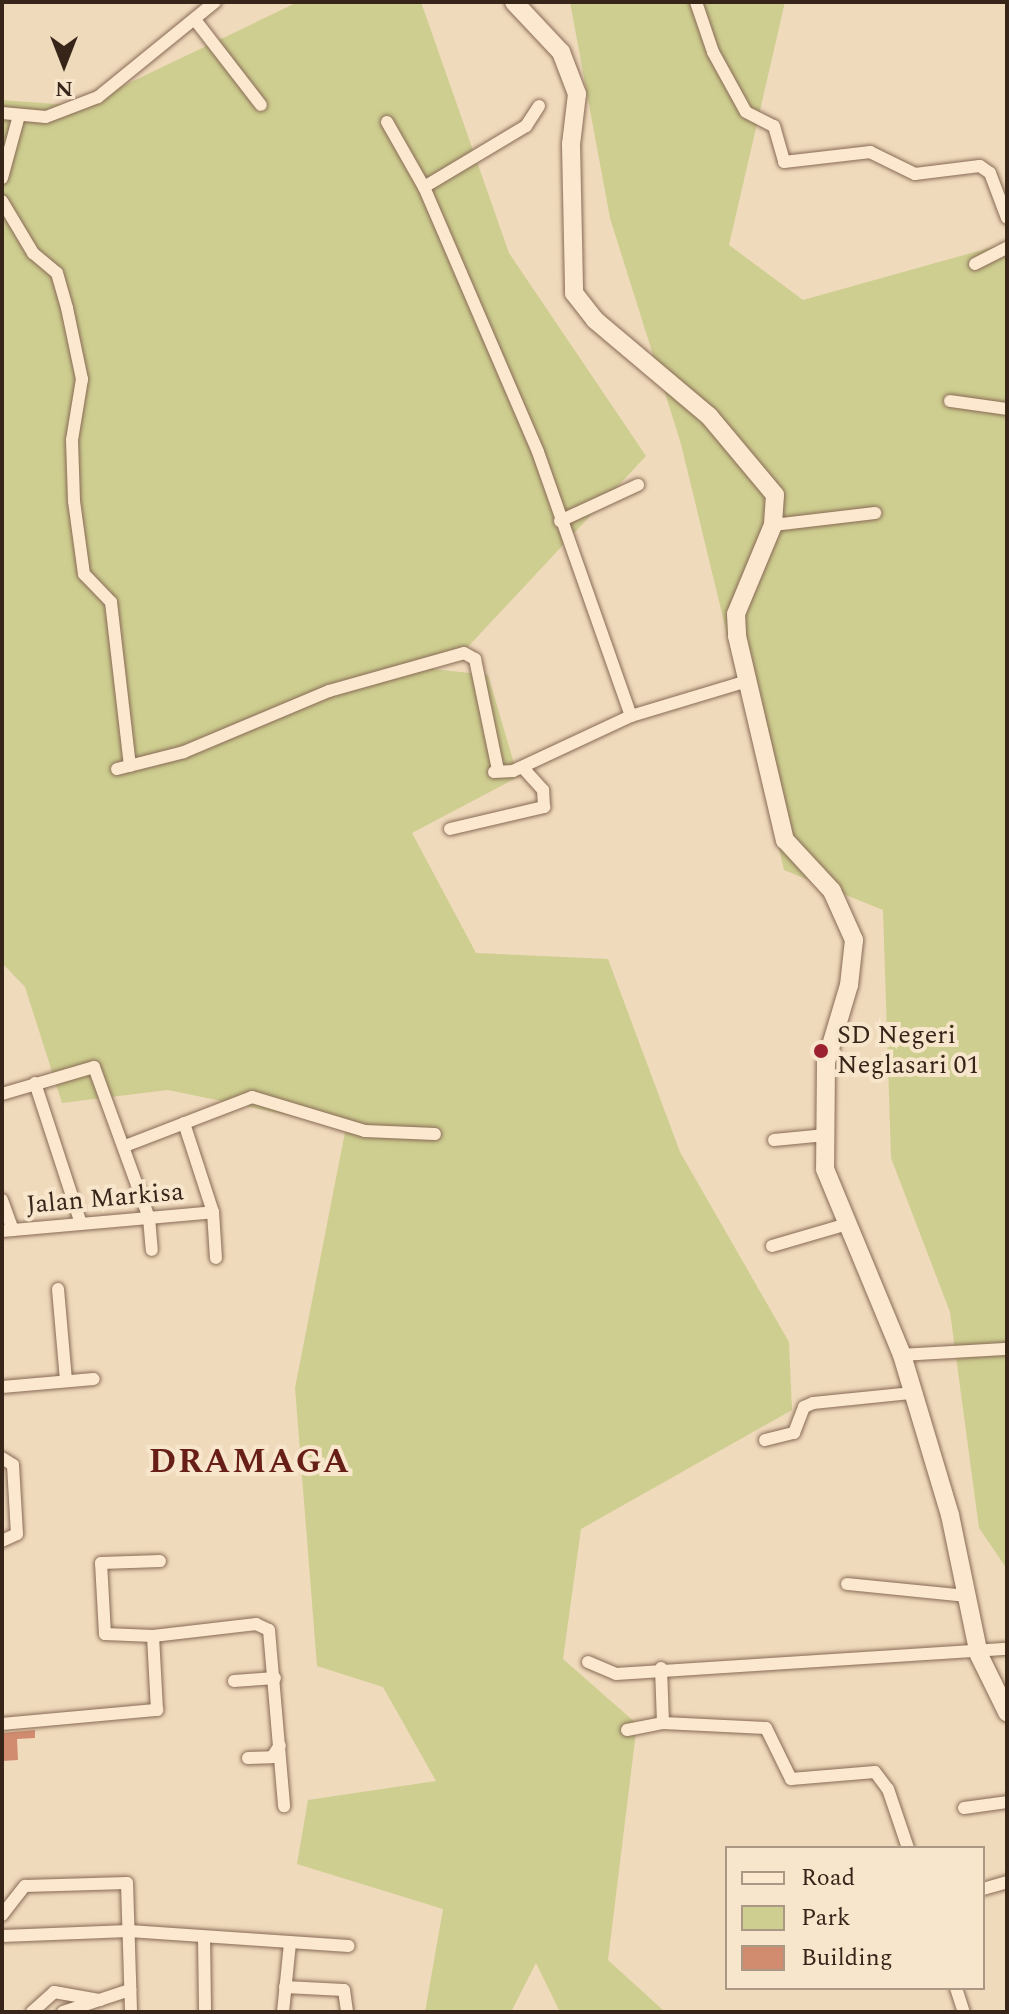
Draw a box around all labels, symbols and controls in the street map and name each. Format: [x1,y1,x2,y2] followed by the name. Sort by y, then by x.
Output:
[24,24,104,104] north arrow
[55,72,73,105] text: N
[837,1020,980,1082] place label: SD Negeri Neglasari 01
[812,1042,830,1060] marker: SD Negeri Neglasari 01
[25,1177,185,1221] street label: Jalan Markisa
[149,1443,351,1483] district label: DRAMAGA
[725,1846,985,1990] legend
[801,1860,855,1896] text: Road
[801,1900,851,1936] text: Park
[801,1940,893,1976] text: Building

